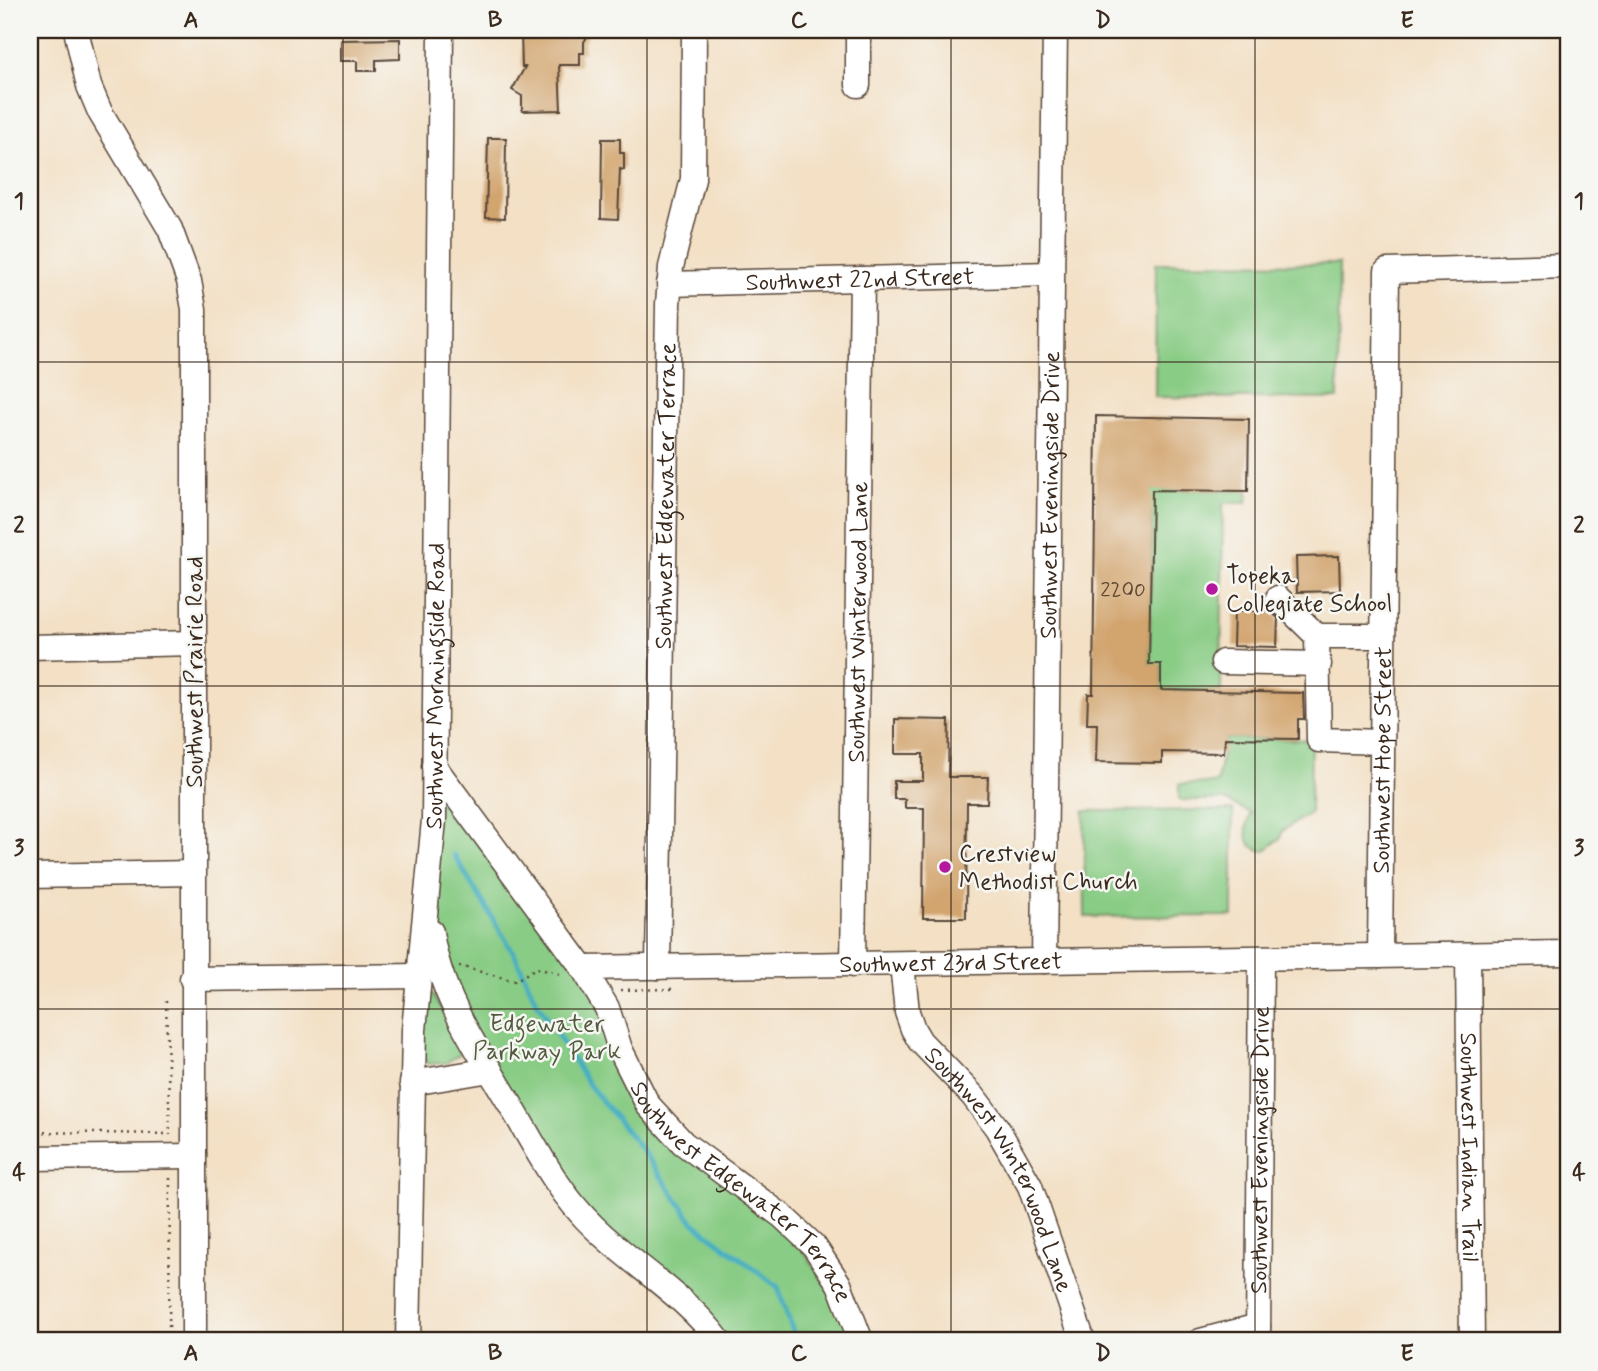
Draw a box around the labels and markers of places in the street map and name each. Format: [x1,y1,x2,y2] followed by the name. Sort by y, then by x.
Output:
[1226,561,1392,620] place label: Topeka Collegiate School
[1204,581,1220,597] marker: Topeka Collegiate School
[959,839,1138,898] place label: Crestview Methodist Church
[937,859,953,875] marker: Crestview Methodist Church

